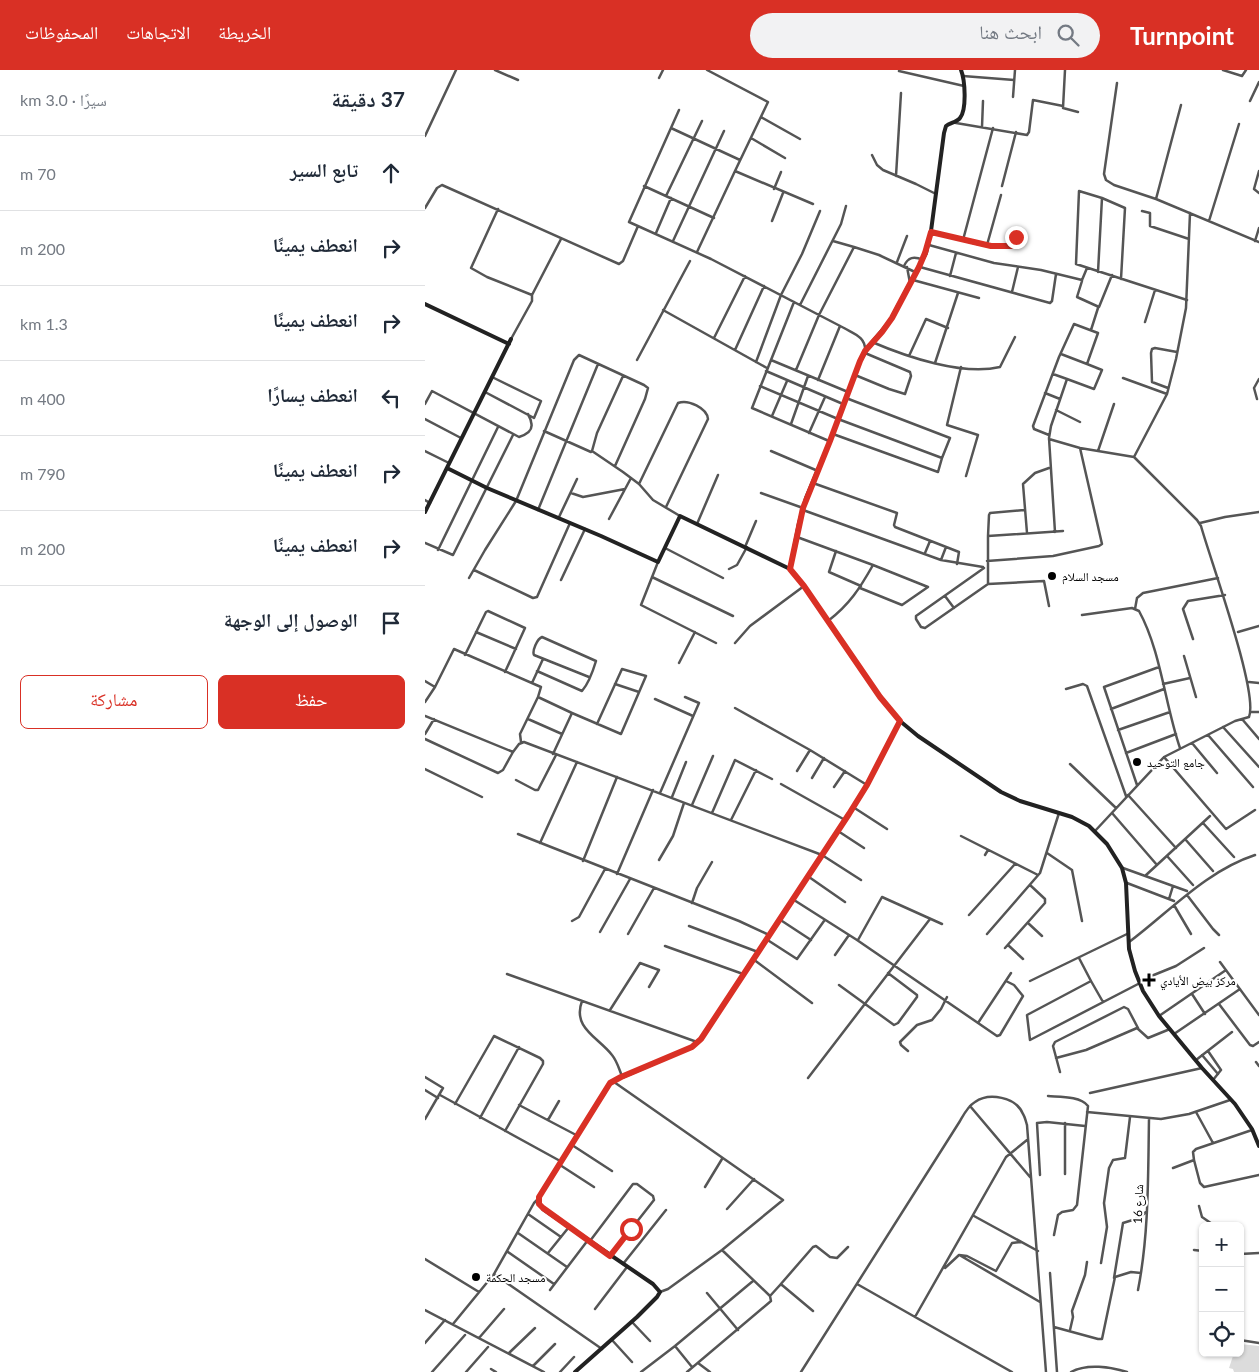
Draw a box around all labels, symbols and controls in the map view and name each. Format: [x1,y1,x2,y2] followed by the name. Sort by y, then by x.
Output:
[750,13,1100,58] search box
[979,20,1042,43] text: ابحث هنا
[25,21,98,43] text: المحفوظات
[126,21,190,43] text: الاتجاهات
[218,21,271,43] text: الخريطة
[1054,21,1082,49] icon: search
[1130,21,1234,50] text: Turnpoint
[331,86,405,111] text: 37 دقيقة
[20,90,107,109] text: سيرًا · 3.0 km
[290,158,358,181] text: تابع السير
[377,159,405,187] icon: ahead
[20,164,56,183] text: 70 m
[1005,226,1028,249] route end
[273,233,358,256] text: انعطف يمينًا
[377,234,405,262] icon: right
[20,239,65,258] text: 200 m
[273,308,358,331] text: انعطف يمينًا
[377,309,405,337] icon: right
[20,314,68,333] text: 1.3 km
[267,383,358,406] text: انعطف يسارًا
[377,384,405,412] icon: left
[20,389,65,408] text: 400 m
[273,458,358,481] text: انعطف يمينًا
[377,459,405,487] icon: right
[20,464,65,483] text: 790 m
[273,533,358,556] text: انعطف يمينًا
[377,534,405,562] icon: right
[20,539,65,558] text: 200 m
[1062,569,1119,585] place label: مسجد السلام
[1046,570,1058,582] marker: مسجد السلام
[224,608,358,631] text: الوصول إلى الوجهة
[377,609,405,637] icon: arrive
[20,675,208,729] button: مشاركة
[218,675,405,729] button: حفظ
[1147,755,1205,770] place label: جامع التوحيد
[1131,756,1143,768] marker: جامع التوحيد
[1142,973,1156,987] marker: مركز بيض الأيادي
[1160,973,1236,991] place label: مركز بيض الأيادي
[1130,1184,1147,1224] street label: شارع 16
[620,1218,643,1241] route start
[1199,1222,1244,1357] map controls
[1199,1222,1244,1267] button: +
[1199,1267,1244,1312] button: −
[486,1270,545,1285] place label: مسجد الحكمة
[470,1271,482,1283] marker: مسجد الحكمة
[1199,1312,1244,1357] button: locate

